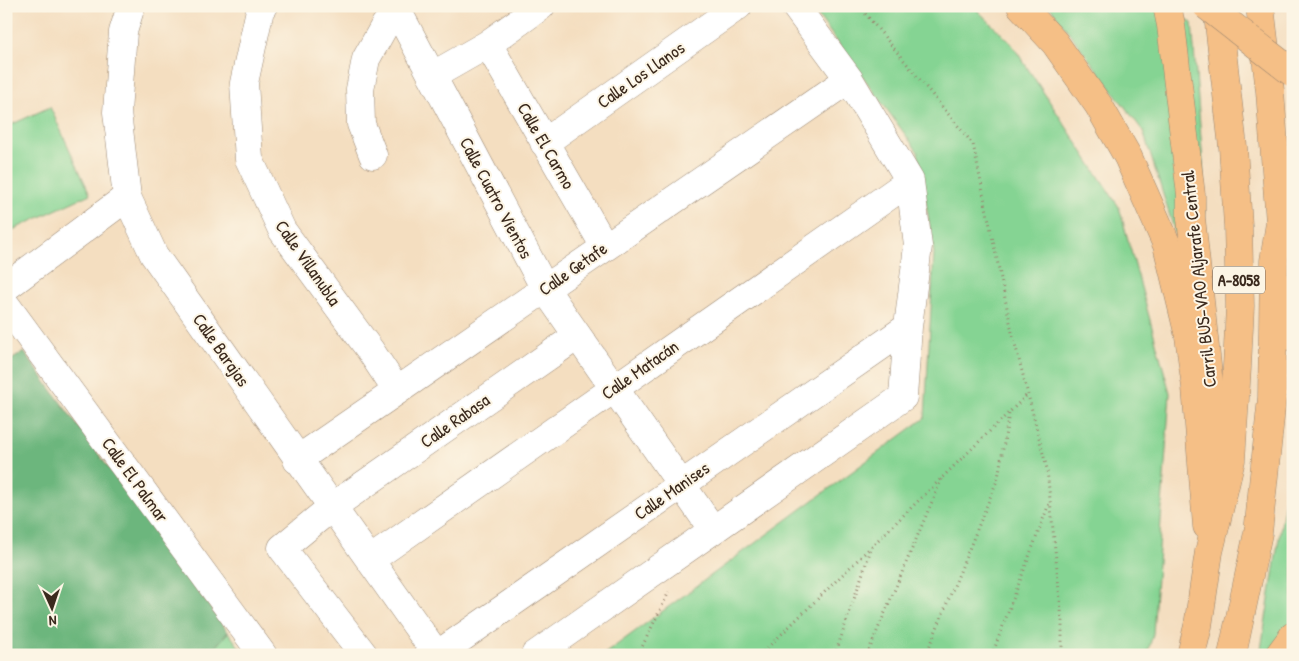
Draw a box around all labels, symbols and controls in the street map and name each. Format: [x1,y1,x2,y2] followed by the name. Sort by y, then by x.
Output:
[592,35,690,114] street label: Calle Los Llanos
[512,98,581,194] street label: Calle El Carmo
[454,133,539,263] street label: Calle Cuatro Vientos
[1175,169,1222,389] street label: Carril BUS-VAO Aljarafe Central
[270,215,347,311] street label: Calle Villanubla
[533,236,612,301] street label: Calle Getafe
[1213,266,1265,294] road number: A-8058
[187,308,256,391] street label: Calle Barajas
[596,334,683,405] street label: Calle Matacán
[415,388,495,454] street label: Calle Rabasa
[96,432,175,527] street label: Calle El Palmar
[629,455,715,526] street label: Calle Manises
[28,584,78,634] north arrow
[48,612,57,631] text: N

